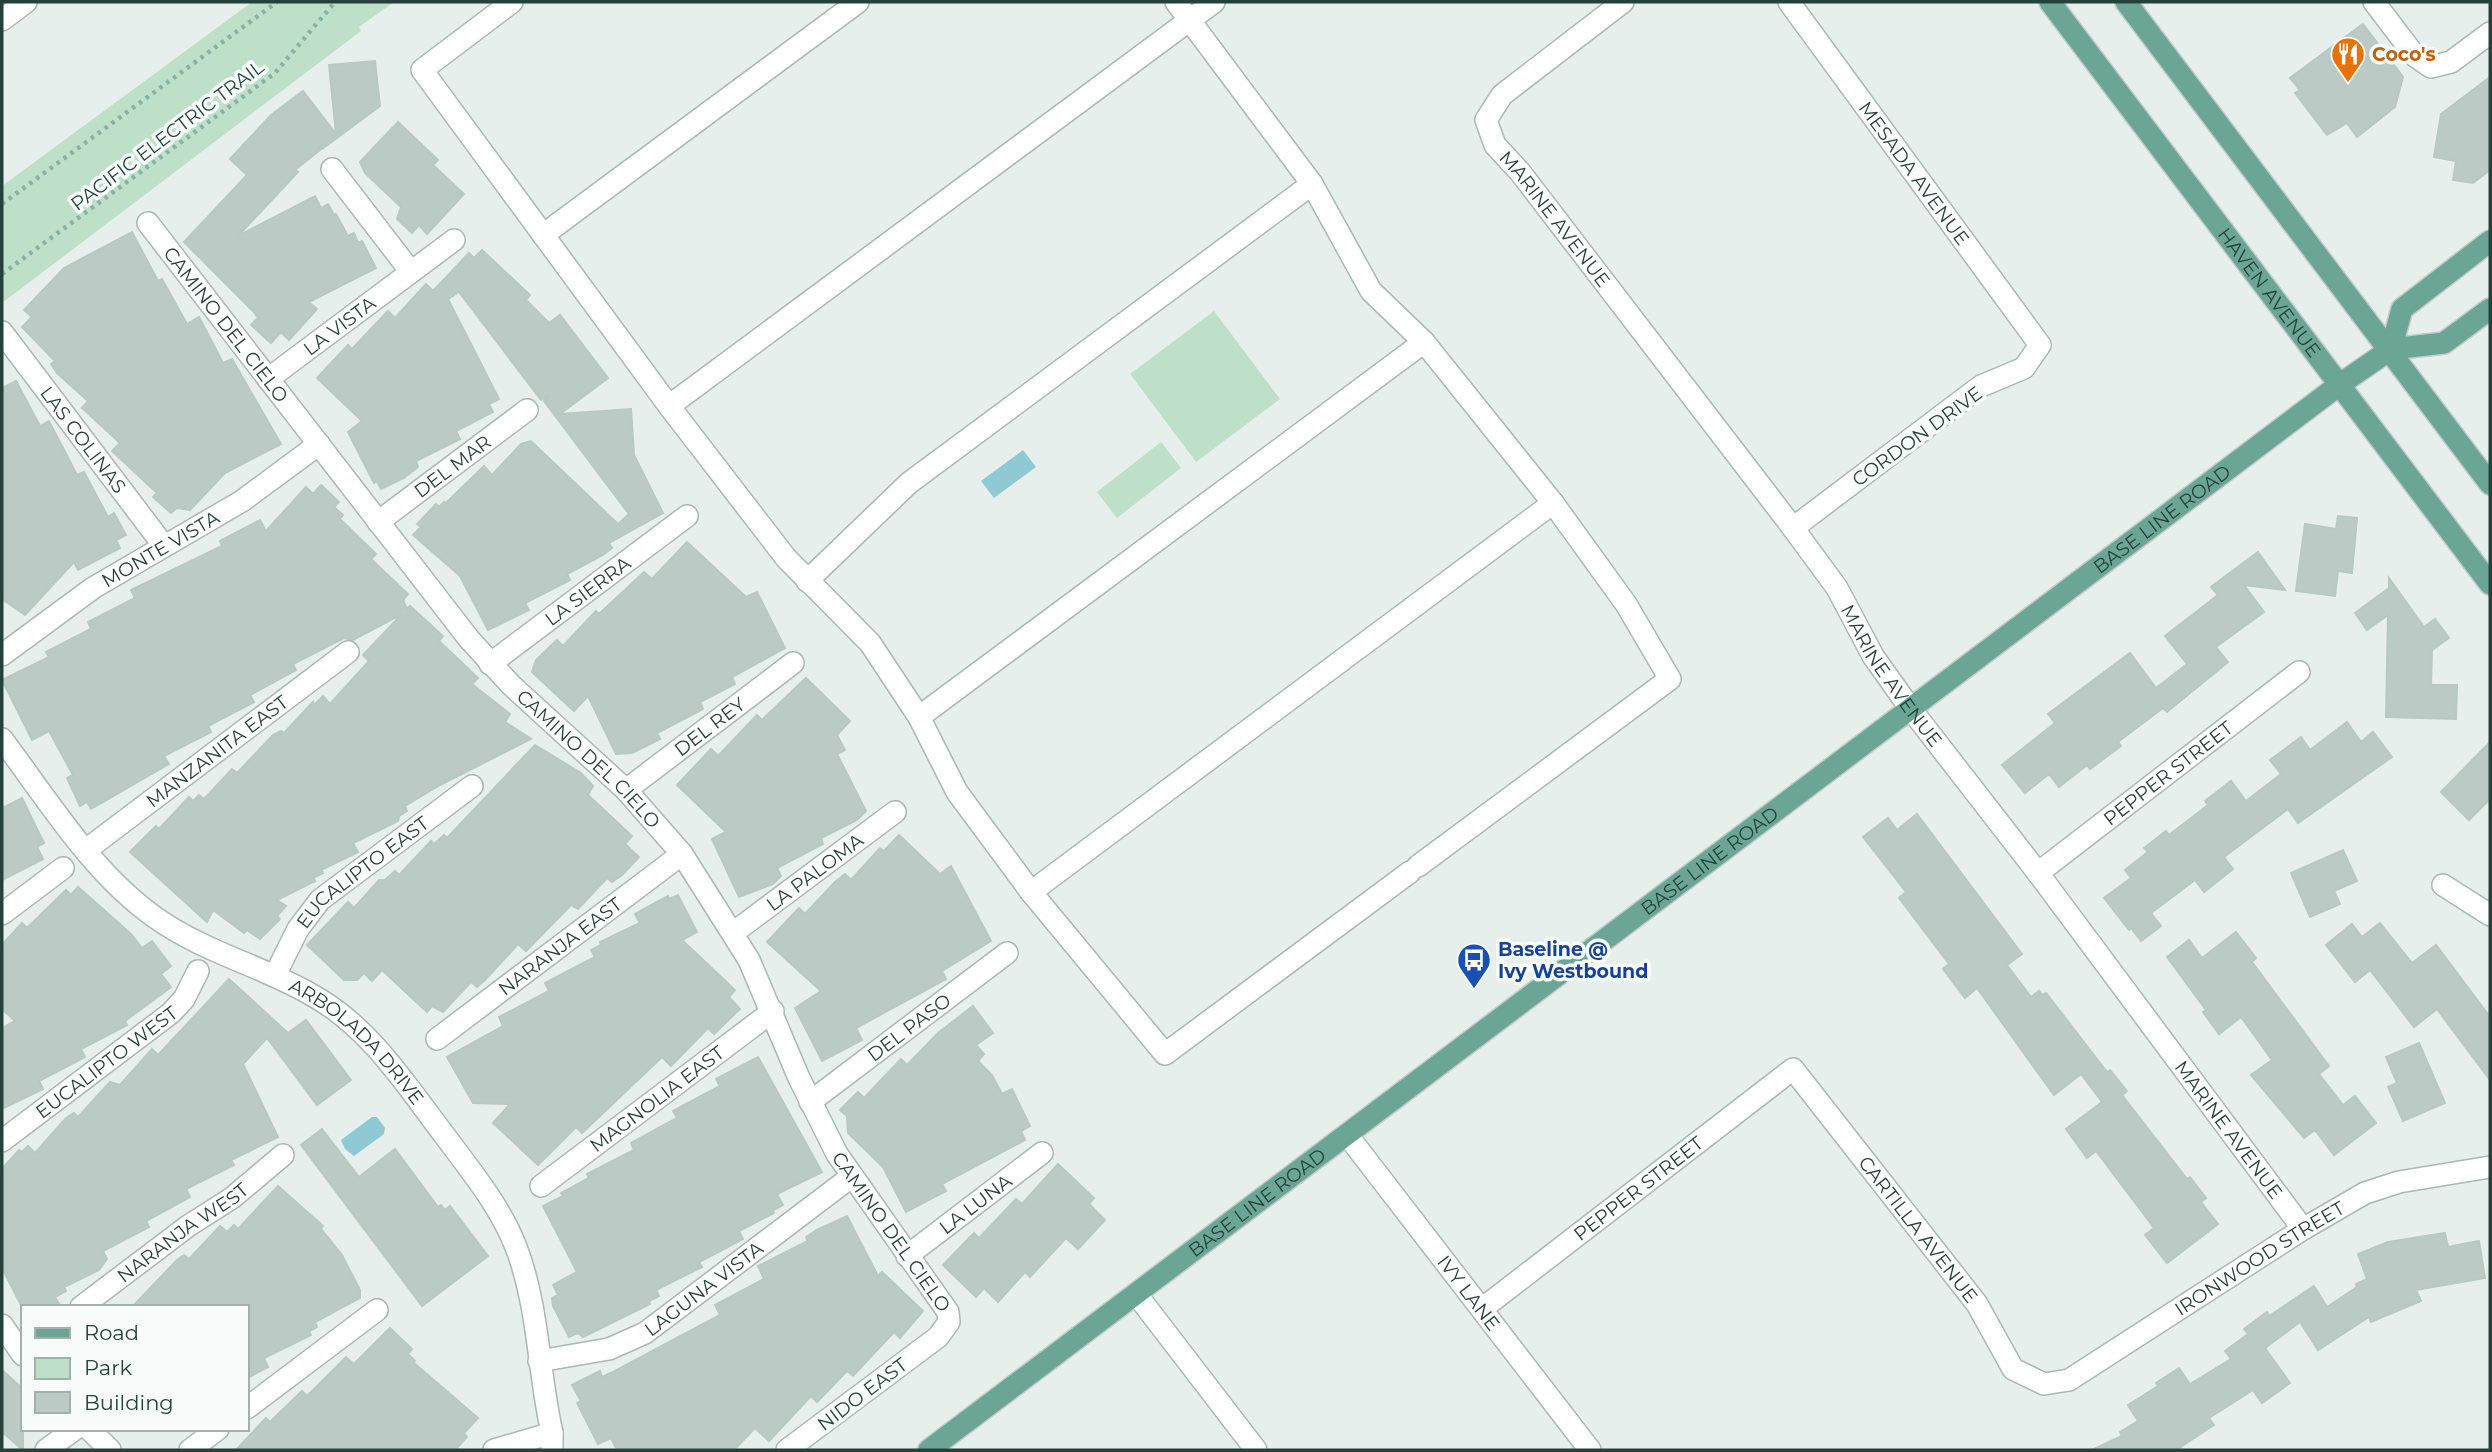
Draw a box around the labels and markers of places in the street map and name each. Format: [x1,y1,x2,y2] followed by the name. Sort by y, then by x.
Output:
[2329,35,2367,84] restaurant icon: Coco's
[2372,43,2436,66] place label: Coco's
[1498,938,1648,983] place label: Baseline @ Ivy Westbound
[1455,941,1493,990] bus stop icon: Baseline @ Ivy Westbound

